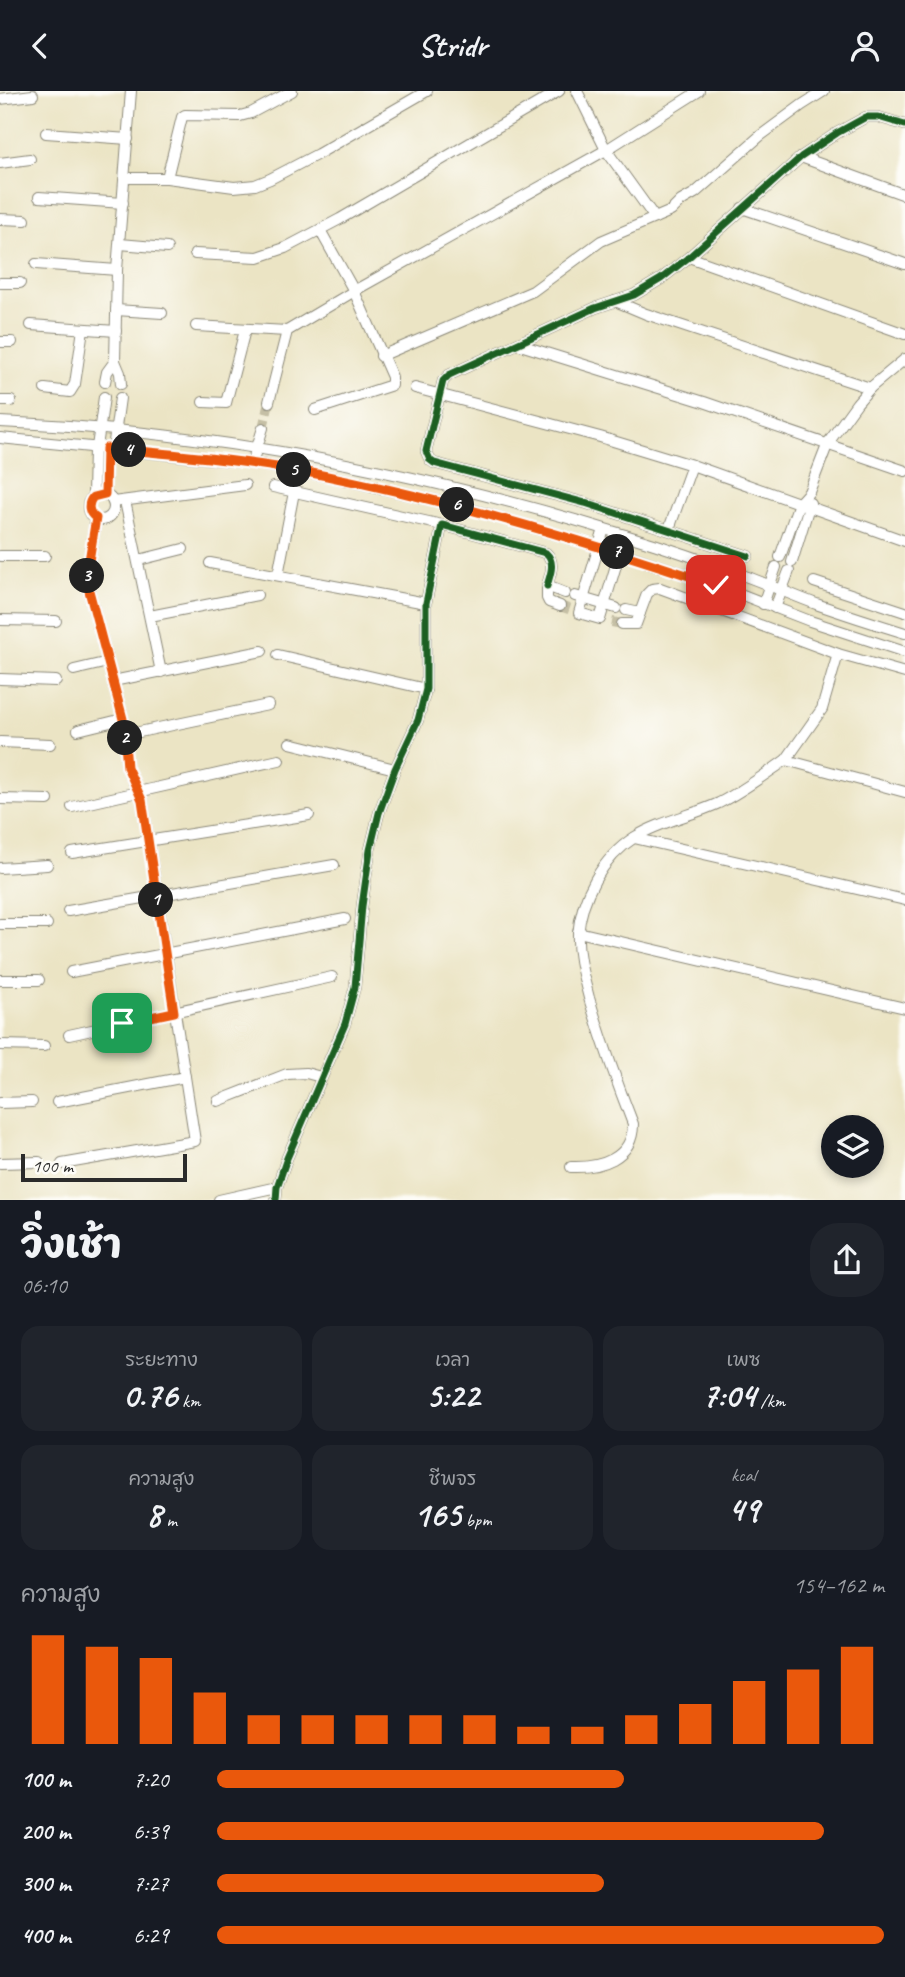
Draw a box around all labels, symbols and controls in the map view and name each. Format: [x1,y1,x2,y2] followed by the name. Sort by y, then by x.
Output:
[418,25,487,66] text: Stridr
[21,27,59,65] icon: back
[846,27,884,65] icon: person
[111,433,146,467] pin: 4
[124,437,133,461] text: 4
[276,453,312,487] pin: 5
[289,457,298,481] text: 5
[440,487,475,523] pin: 6
[452,492,461,516] text: 6
[600,535,634,569] pin: 7
[612,539,621,563] text: 7
[686,555,746,615] pin
[70,559,104,594] pin: 3
[82,563,91,587] text: 3
[697,566,735,604] icon: check
[108,721,142,755] pin: 2
[120,725,129,749] text: 2
[138,883,174,917] pin: 1
[151,887,160,911] text: 1
[92,993,152,1053] pin
[103,1004,141,1042] icon: arrive
[821,1115,884,1178] map controls
[821,1115,884,1178] button: layers
[21,1151,187,1183] scale bar
[32,1154,73,1178] text: 100 m
[21,1221,121,1268] text: วิ่งเช้า
[810,1223,884,1297] button: share
[21,1271,67,1300] text: 06:10
[125,1348,198,1372] text: ระยะทาง
[435,1348,470,1372] text: เวลา
[727,1348,760,1372] text: เพซ
[123,1373,177,1418] text: 0.76
[426,1373,479,1418] text: 5:22
[702,1373,756,1418] text: 7:04
[177,1389,200,1413] text: km
[756,1389,785,1413] text: /km
[731,1463,756,1487] text: kcal
[129,1467,194,1491] text: ความสูง
[429,1467,476,1491] text: ชีพจร
[728,1487,759,1532] text: 49
[146,1492,162,1537] text: 8
[413,1492,461,1537] text: 165
[162,1508,177,1532] text: m
[461,1508,492,1532] text: bpm
[793,1571,884,1600] text: 154–162 m
[21,1580,100,1609] text: ความสูง
[21,1765,71,1794] text: 100 m
[133,1765,169,1794] text: 7:20
[21,1817,71,1846] text: 200 m
[133,1817,169,1846] text: 6:39
[21,1869,71,1898] text: 300 m
[133,1869,169,1898] text: 7:27
[21,1921,71,1950] text: 400 m
[133,1921,169,1950] text: 6:29

